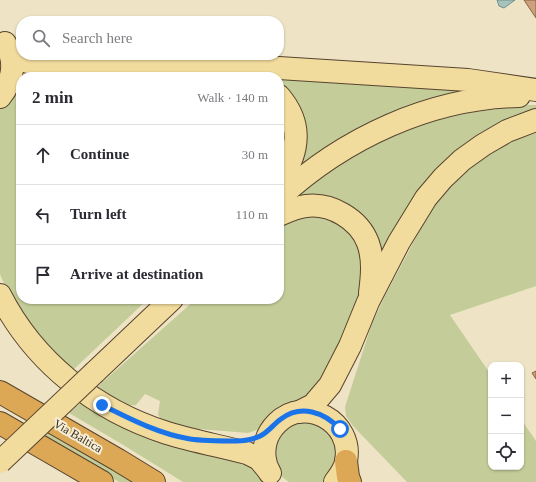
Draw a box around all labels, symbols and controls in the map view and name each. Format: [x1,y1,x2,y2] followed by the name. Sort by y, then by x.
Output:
[16,16,284,60] search box
[30,27,52,49] icon: search
[62,30,132,46] text: Search here
[32,88,73,107] text: 2 min
[197,90,268,105] text: Walk · 140 m
[32,144,54,166] icon: ahead
[70,146,129,162] text: Continue
[242,147,268,162] text: 30 m
[32,204,54,226] icon: left
[70,206,127,222] text: Turn left
[236,207,268,222] text: 110 m
[32,264,54,286] icon: arrive
[70,266,203,282] text: Arrive at destination
[488,362,524,470] map controls
[488,362,524,398] button: +
[93,396,111,414] route end
[488,398,524,434] button: −
[51,417,105,456] street label: Via Baltica
[331,420,349,438] route start
[488,434,524,470] button: locate

